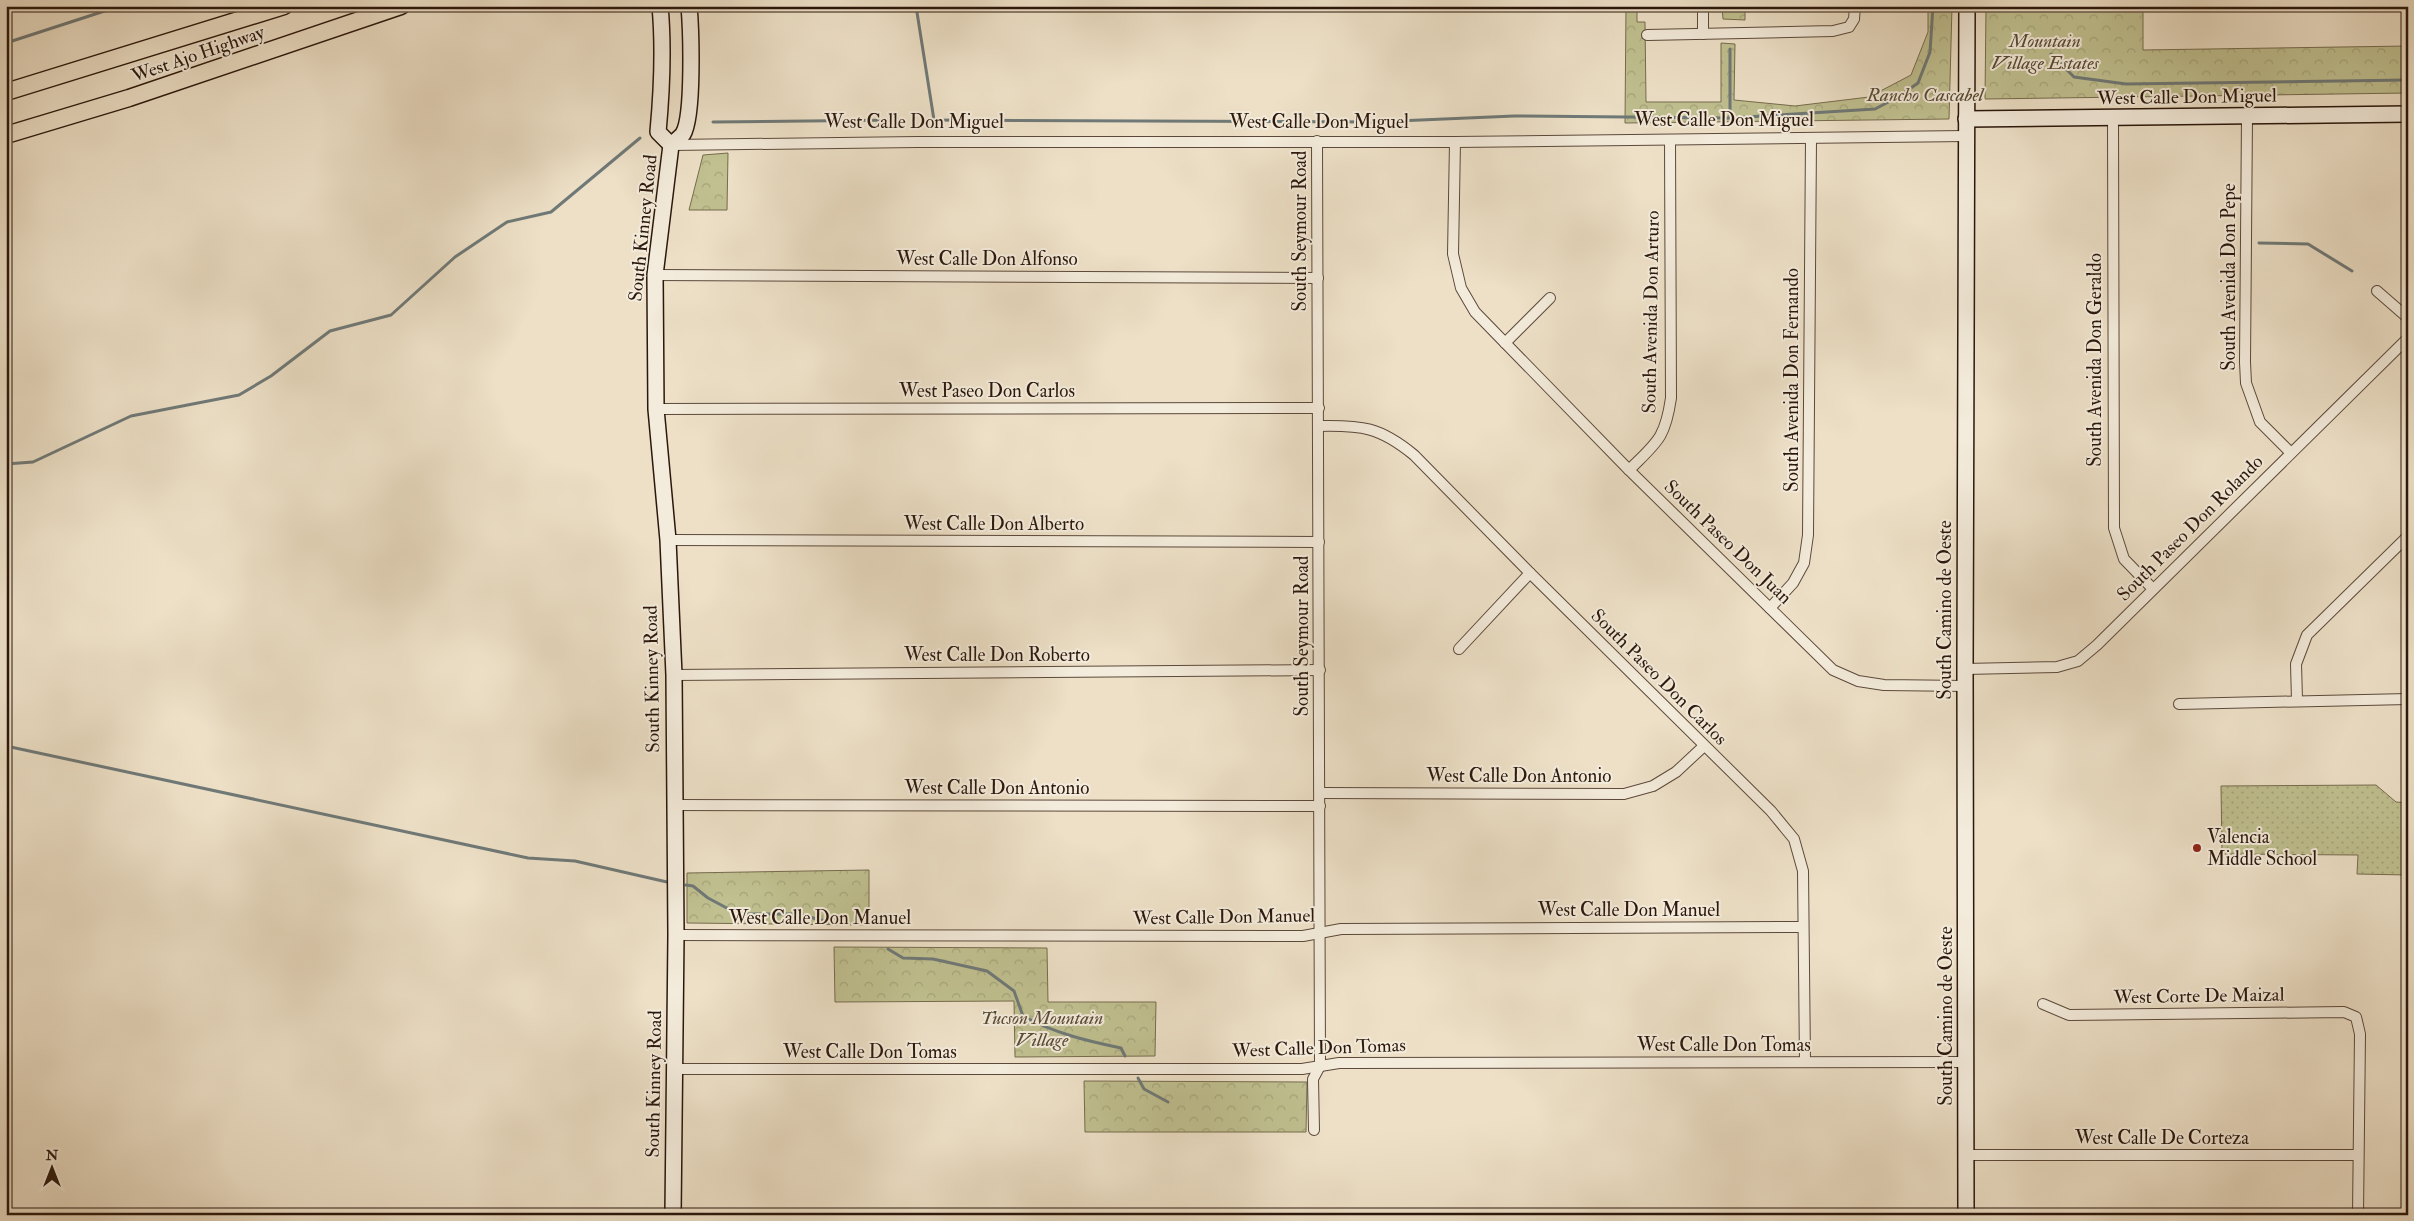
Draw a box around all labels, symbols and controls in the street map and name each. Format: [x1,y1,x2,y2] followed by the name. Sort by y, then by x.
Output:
[127,20,268,88] street label: West Ajo Highway
[1991,29,2099,75] park label: Mountain Village Estates
[1866,83,1985,107] park label: Rancho Cascabel
[2096,83,2277,111] street label: West Calle Don Miguel
[1633,108,1814,132] street label: West Calle Don Miguel
[823,110,1004,134] street label: West Calle Don Miguel
[1228,110,1409,134] street label: West Calle Don Miguel
[1288,150,1312,311] street label: South Seymour Road
[623,153,663,303] street label: South Kinney Road
[2217,183,2242,371] street label: South Avenida Don Pepe
[1637,210,1665,414] street label: South Avenida Don Arturo
[895,247,1078,271] street label: West Calle Don Alfonso
[2083,253,2107,467] street label: South Avenida Don Geraldo
[1780,268,1804,492] street label: South Avenida Don Fernando
[898,379,1075,403] street label: West Paseo Don Carlos
[2112,450,2268,606] street label: South Paseo Don Rolando
[1659,475,1797,609] street label: South Paseo Don Juan
[903,512,1084,536] street label: West Calle Don Alberto
[1933,520,1957,700] street label: South Camino de Oeste
[1290,555,1314,716] street label: South Seymour Road
[639,604,665,753] street label: South Kinney Road
[1586,604,1732,750] street label: South Paseo Don Carlos
[903,643,1090,667] street label: West Calle Don Roberto
[1426,764,1611,788] street label: West Calle Don Antonio
[904,776,1089,800] street label: West Calle Don Antonio
[2207,825,2317,871] place label: Valencia Middle School
[2191,842,2203,854] marker: Valencia Middle School
[1537,898,1720,922] street label: West Calle Don Manuel
[1132,903,1315,931] street label: West Calle Don Manuel
[728,906,911,930] street label: West Calle Don Manuel
[1934,926,1958,1106] street label: South Camino de Oeste
[2112,983,2285,1010] street label: West Corte De Maizal
[981,1006,1103,1052] park label: Tucson Mountain Village
[641,1009,667,1158] street label: South Kinney Road
[1231,1033,1406,1063] street label: West Calle Don Tomas
[1636,1033,1811,1057] street label: West Calle Don Tomas
[782,1040,957,1064] street label: West Calle Don Tomas
[2074,1126,2249,1150] street label: West Calle De Corteza
[28,1144,78,1194] north arrow
[45,1147,59,1164] text: N

